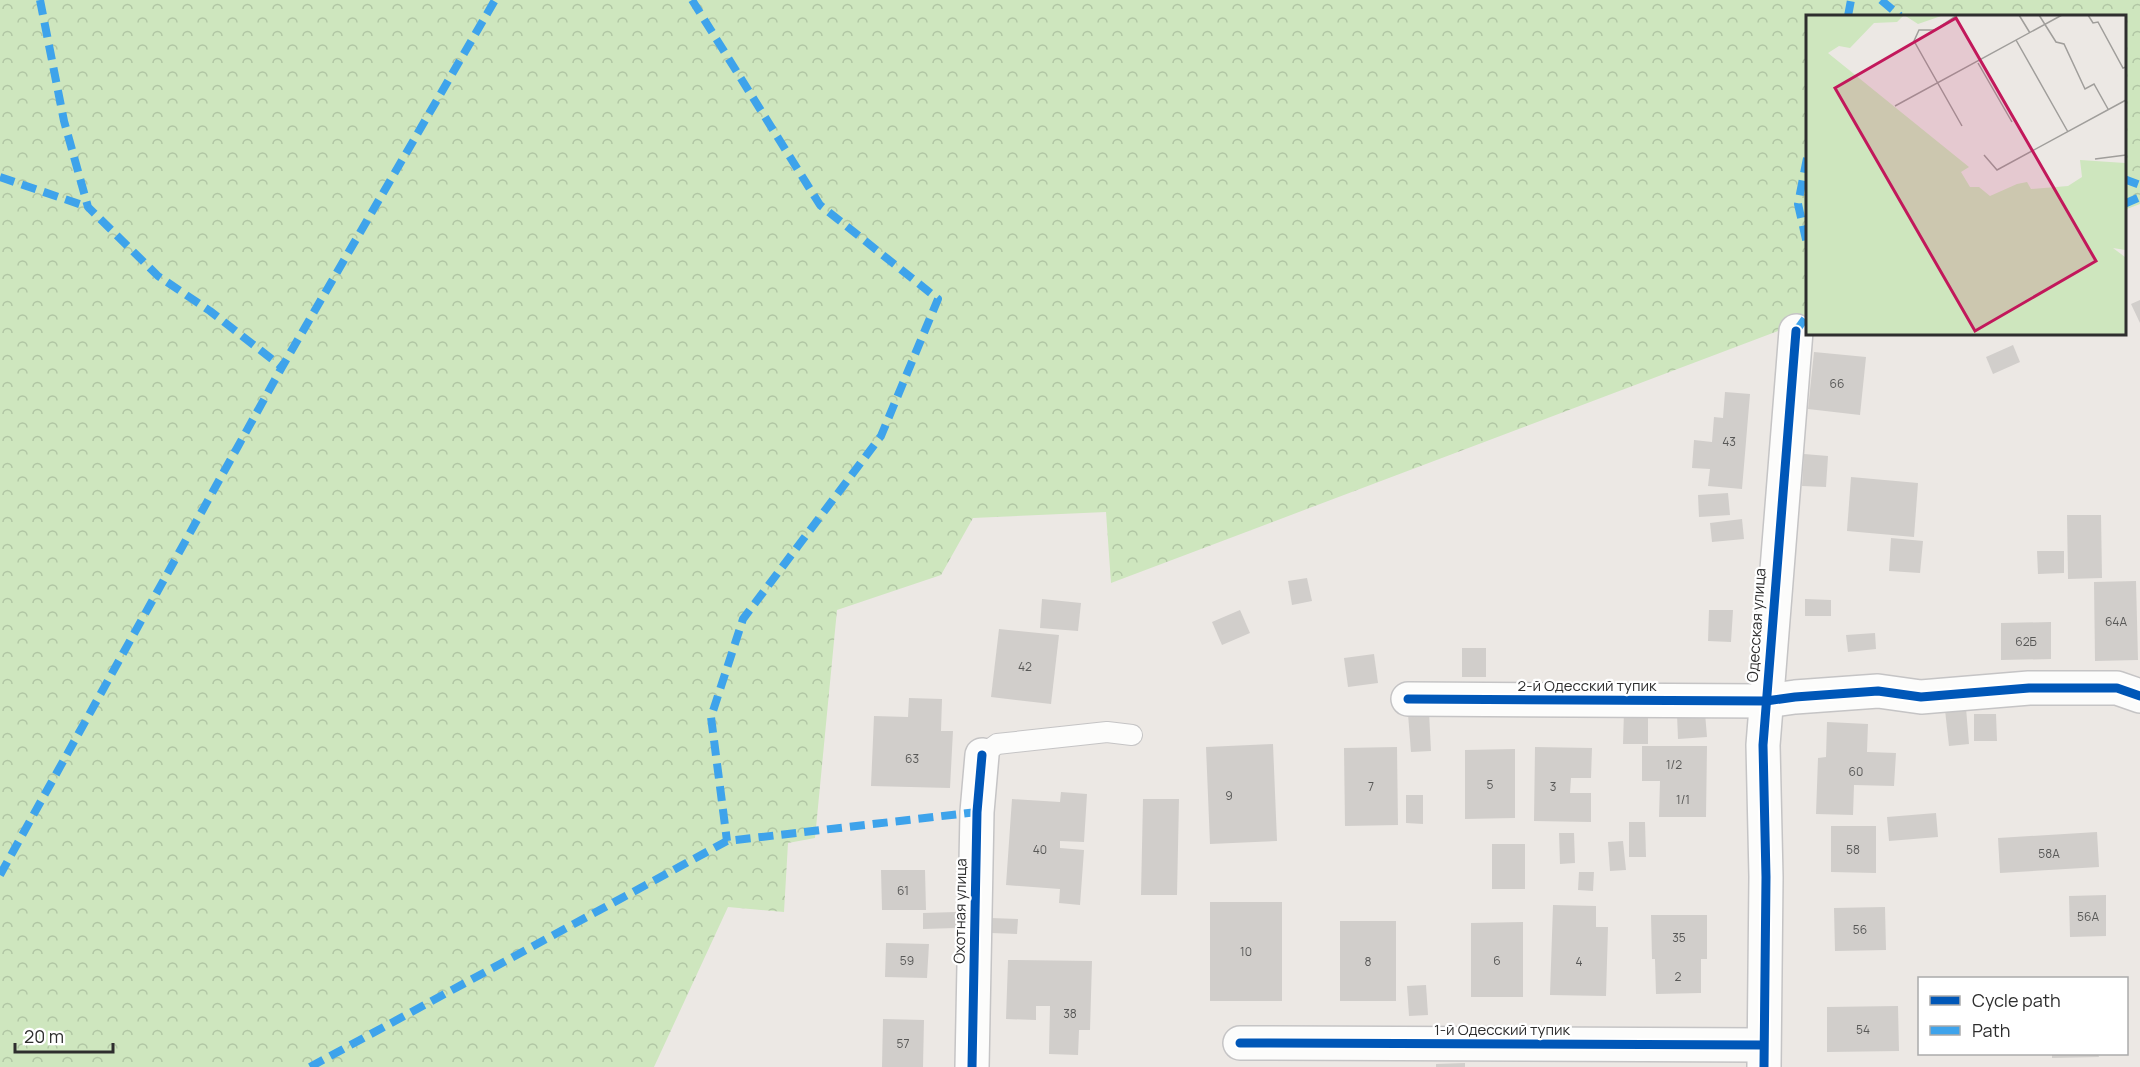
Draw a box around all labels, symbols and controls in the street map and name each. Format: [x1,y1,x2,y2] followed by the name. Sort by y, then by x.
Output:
[1806,15,2125,334] inset map
[1830,375,1844,392] house number: 66
[1722,433,1736,450] house number: 43
[1742,567,1770,683] street label: Одесская улица
[2105,613,2128,630] house number: 64А
[2015,633,2037,650] house number: 62Б
[1018,658,1032,675] house number: 42
[1518,675,1657,696] street label: 2-й Одесский тупик
[905,750,919,767] house number: 63
[1666,756,1682,773] house number: 1/2
[1849,763,1863,780] house number: 60
[1487,776,1494,793] house number: 5
[1368,778,1374,795] house number: 7
[1550,778,1556,795] house number: 3
[1225,787,1233,804] house number: 9
[1676,791,1690,808] house number: 1/1
[1033,841,1047,858] house number: 40
[1846,841,1860,858] house number: 58
[2038,845,2060,862] house number: 58А
[949,858,971,964] street label: Охотная улица
[897,882,909,899] house number: 61
[2077,908,2099,925] house number: 56А
[1853,921,1867,938] house number: 56
[1672,929,1686,946] house number: 35
[1240,943,1252,960] house number: 10
[900,952,914,969] house number: 59
[1493,952,1501,969] house number: 6
[1365,953,1372,970] house number: 8
[1575,953,1583,970] house number: 4
[1675,968,1682,985] house number: 2
[1918,977,2128,1055] legend
[1972,988,2061,1012] text: Cycle path
[1063,1005,1077,1022] house number: 38
[15,1016,112,1054] scale bar
[1972,1018,2010,1042] text: Path
[1434,1019,1571,1040] street label: 1-й Одесский тупик
[1856,1021,1870,1038] house number: 54
[24,1024,64,1048] text: 20 m
[897,1035,909,1052] house number: 57

